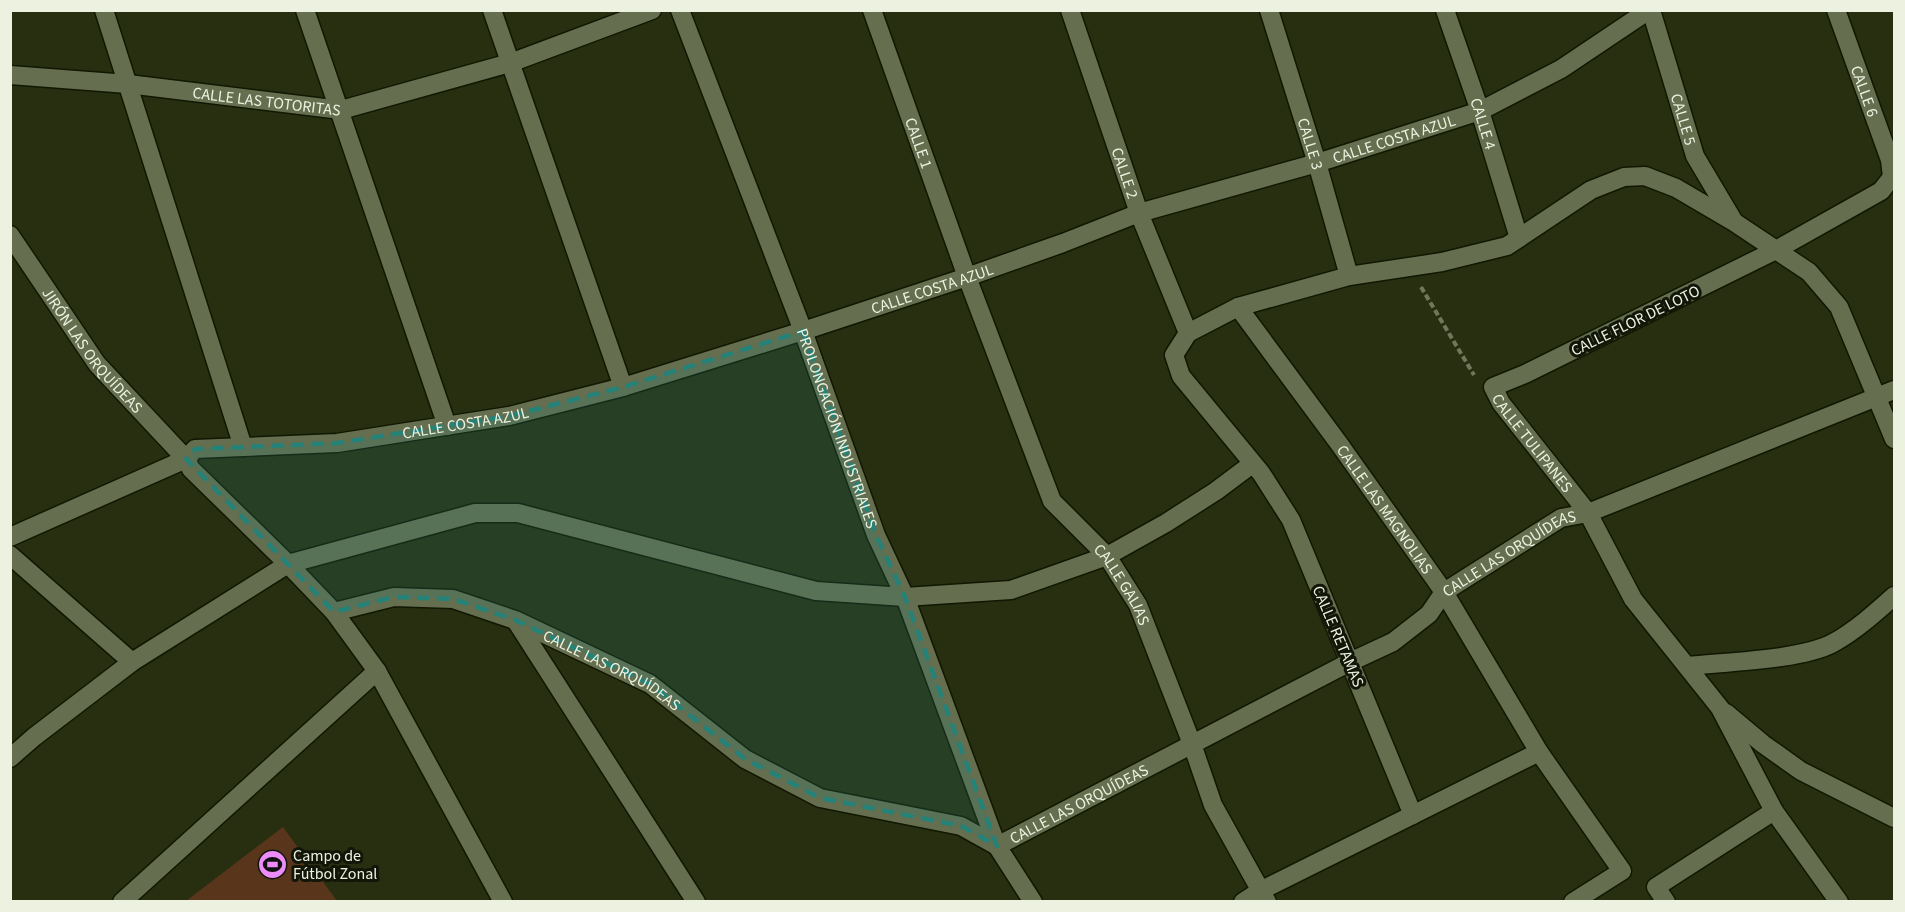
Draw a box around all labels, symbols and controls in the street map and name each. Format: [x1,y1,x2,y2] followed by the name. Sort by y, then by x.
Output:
[1845,63,1884,120] street label: CALLE 6
[191,82,342,122] street label: CALLE LAS TOTORITAS
[1665,91,1701,148] street label: CALLE 5
[1464,95,1501,152] street label: CALLE 4
[1330,110,1458,169] street label: CALLE COSTA AZUL
[899,115,938,172] street label: CALLE 1
[1292,115,1328,172] street label: CALLE 3
[1105,145,1143,202] street label: CALLE 2
[868,259,996,320] street label: CALLE COSTA AZUL
[1567,280,1704,362] street label: CALLE FLOR DE LOTO
[36,283,148,418] street label: JIRÓN LAS ORQUÍDEAS
[791,325,883,532] street label: PROLONGACIÓN INDUSTRIALES
[1486,390,1578,497] street label: CALLE TULIPANES
[401,401,531,445] street label: CALLE COSTA AZUL
[1331,441,1438,579] street label: CALLE LAS MAGNOLIAS
[1438,505,1578,602] street label: CALLE LAS ORQUÍDEAS
[1088,539,1155,629] street label: CALLE GALIAS
[1307,582,1369,690] street label: CALLE RETAMAS
[539,625,685,716] street label: CALLE LAS ORQUÍDEAS
[1006,759,1152,850] street label: CALLE LAS ORQUÍDEAS
[293,845,377,885] place label: Campo de Fútbol Zonal
[256,848,288,880] sports icon: Campo de Fútbol Zonal

